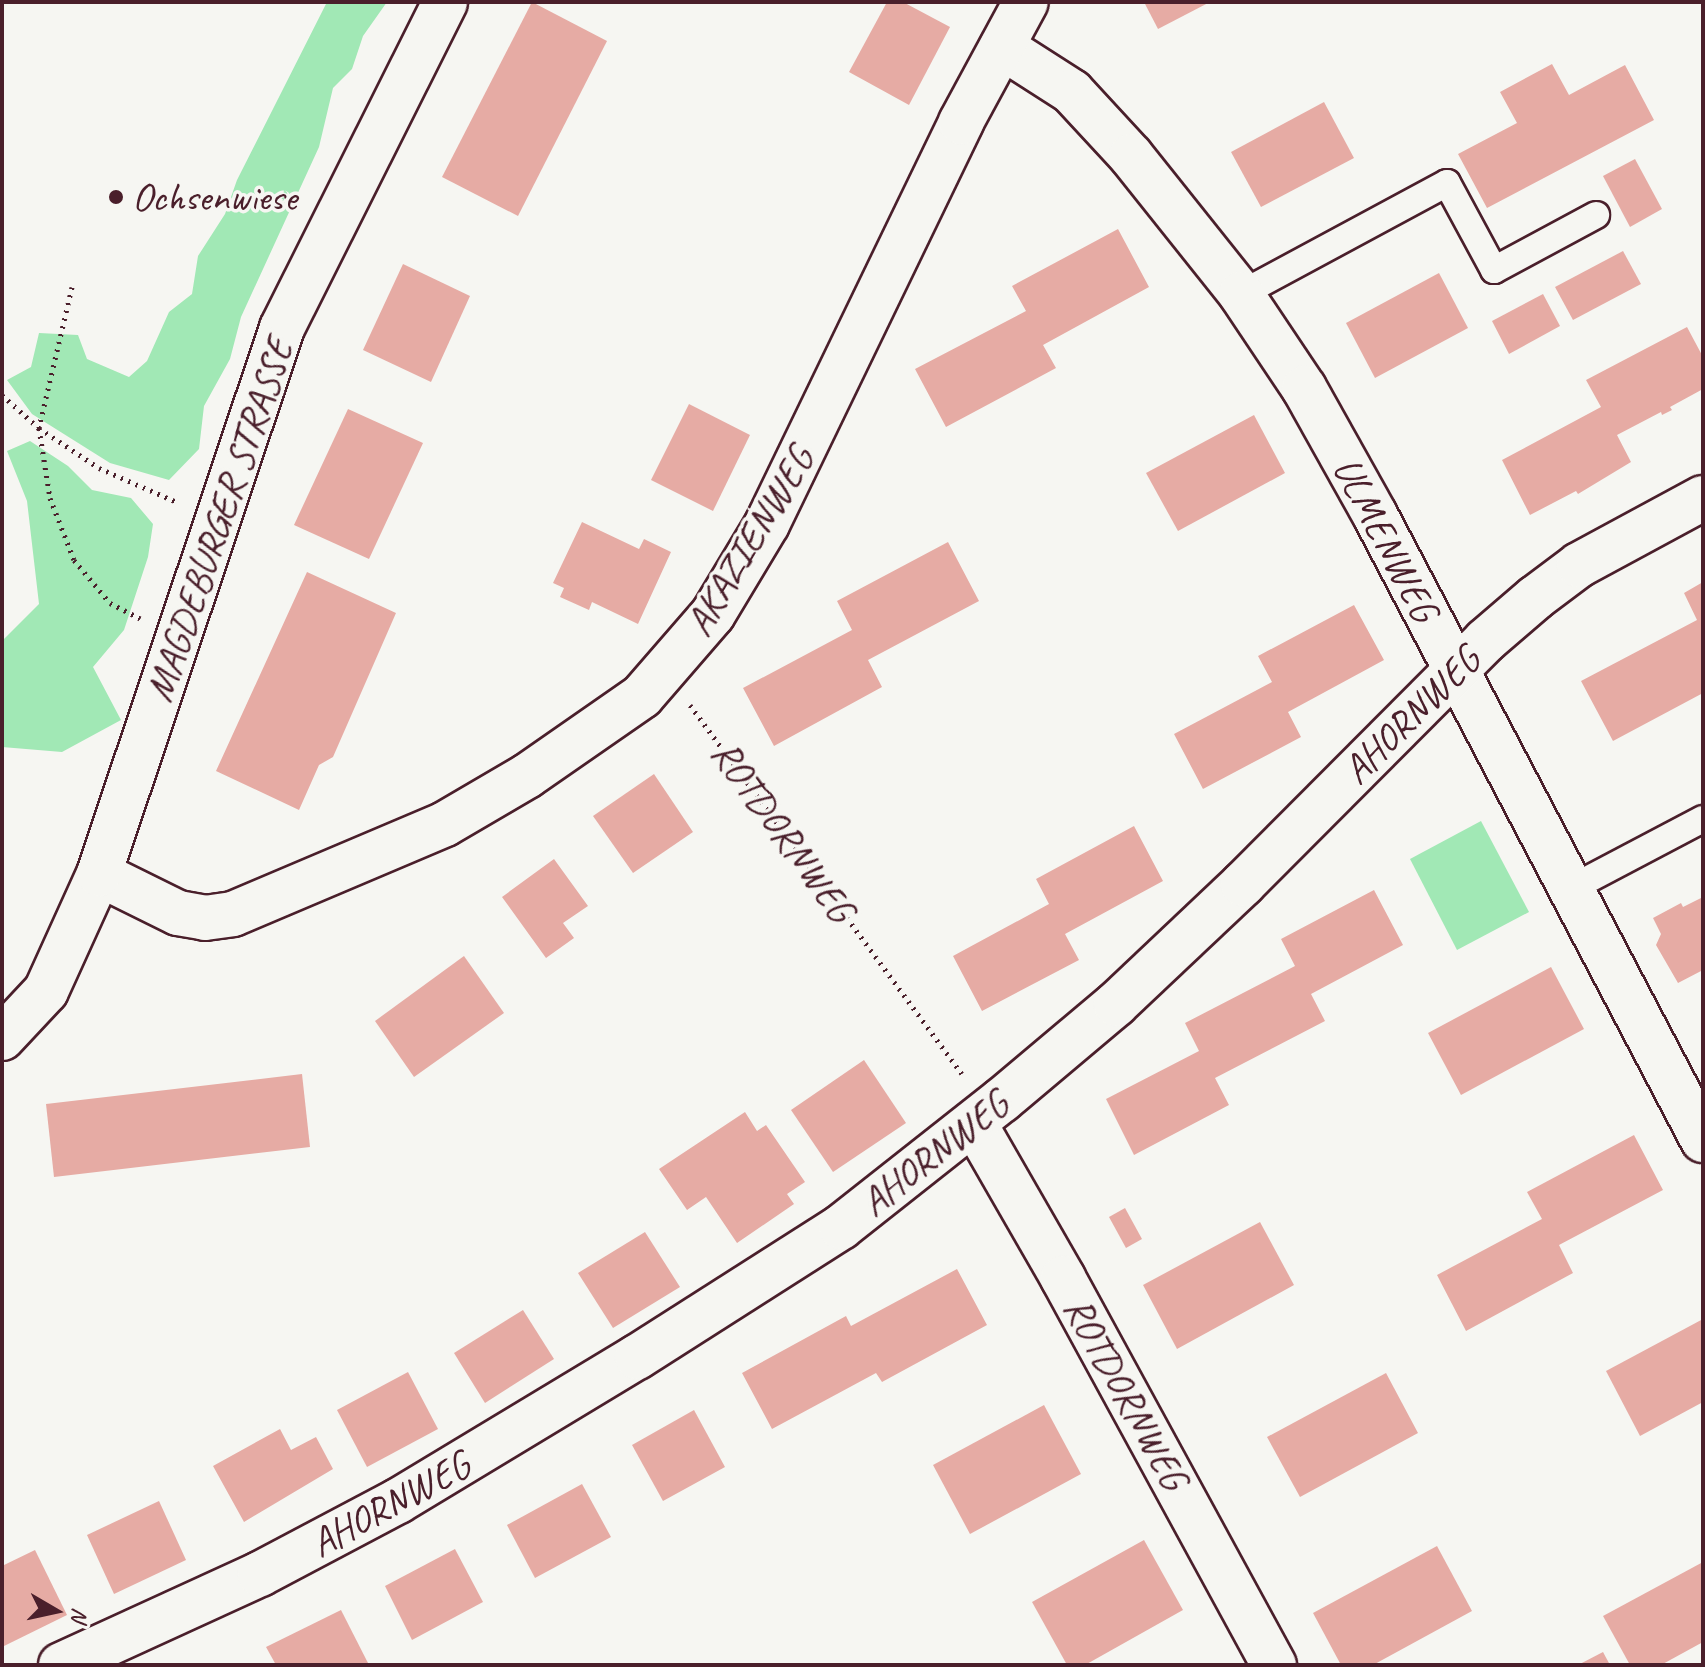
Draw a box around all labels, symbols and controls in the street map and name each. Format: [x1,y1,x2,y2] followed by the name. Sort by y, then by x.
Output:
[132,173,297,221] place label: Ochsenwiese
[107,188,125,206] marker: Ochsenwiese
[134,333,304,707] street label: MAGDEBURGER STRASSE
[674,438,824,644] street label: AKAZIENWEG
[1323,449,1449,629] street label: ULMENWEG
[1332,636,1490,794] street label: AHORNWEG
[701,731,865,931] street label: ROTDORNWEG
[850,1080,1018,1226] street label: AHORNWEG
[1053,1288,1199,1498] street label: ROTDORNWEG
[302,1441,478,1567] street label: AHORNWEG
[16,1571,96,1651] north arrow
[65,1606,95,1624] text: N

